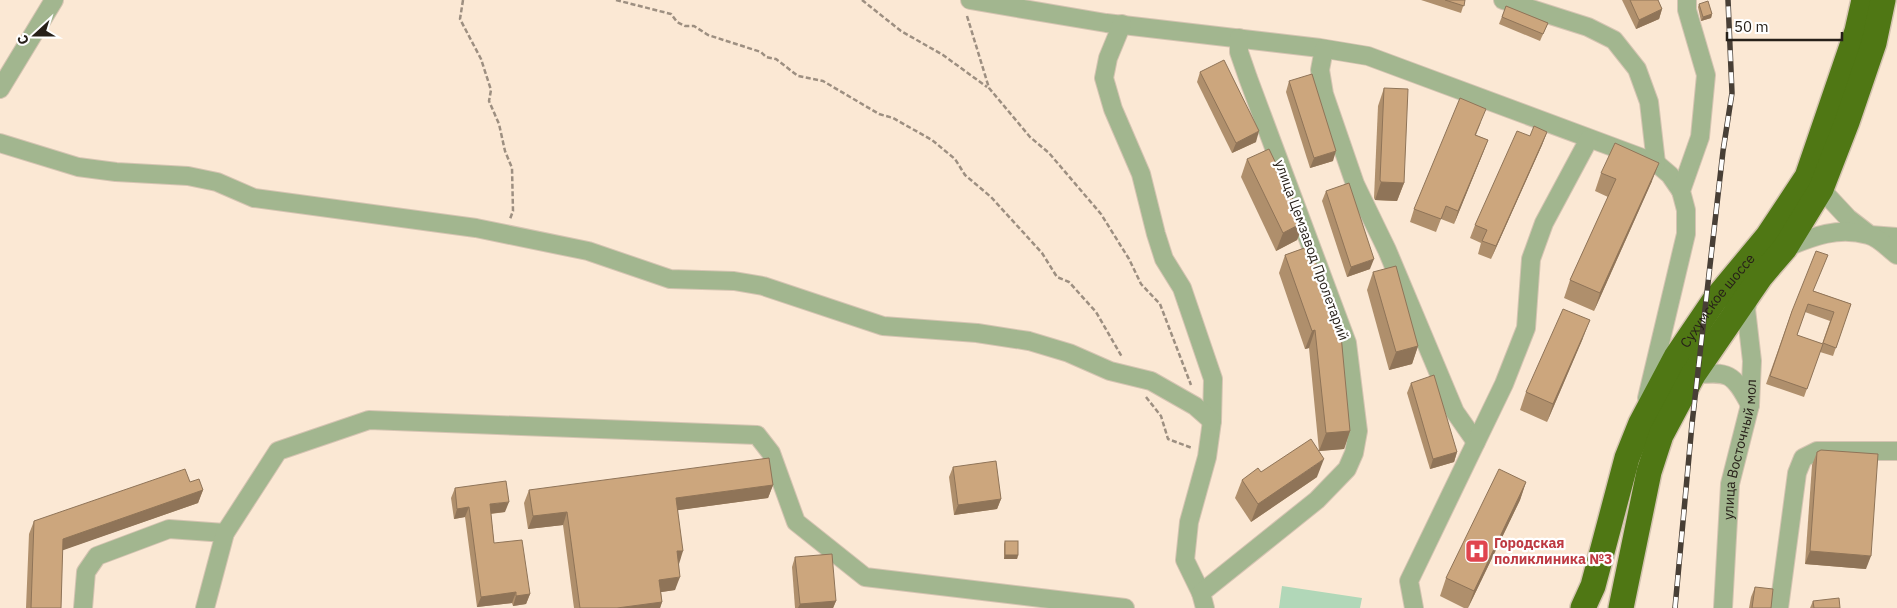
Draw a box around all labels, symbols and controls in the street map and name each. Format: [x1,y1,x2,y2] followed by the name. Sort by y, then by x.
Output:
[10,10,60,60] north arrow
[1727,10,1842,42] scale bar
[1734,17,1769,36] text: 50 m
[13,32,33,47] text: С
[1271,157,1353,343] street label: улица Цемзавод Пролетарий
[1676,250,1759,351] street label: Сухумское шоссе
[1719,379,1760,520] street label: улица Восточный мол
[1494,534,1612,568] place label: Городская поликлиника №3
[1464,538,1490,564] hospital icon: Городская поликлиника №3

